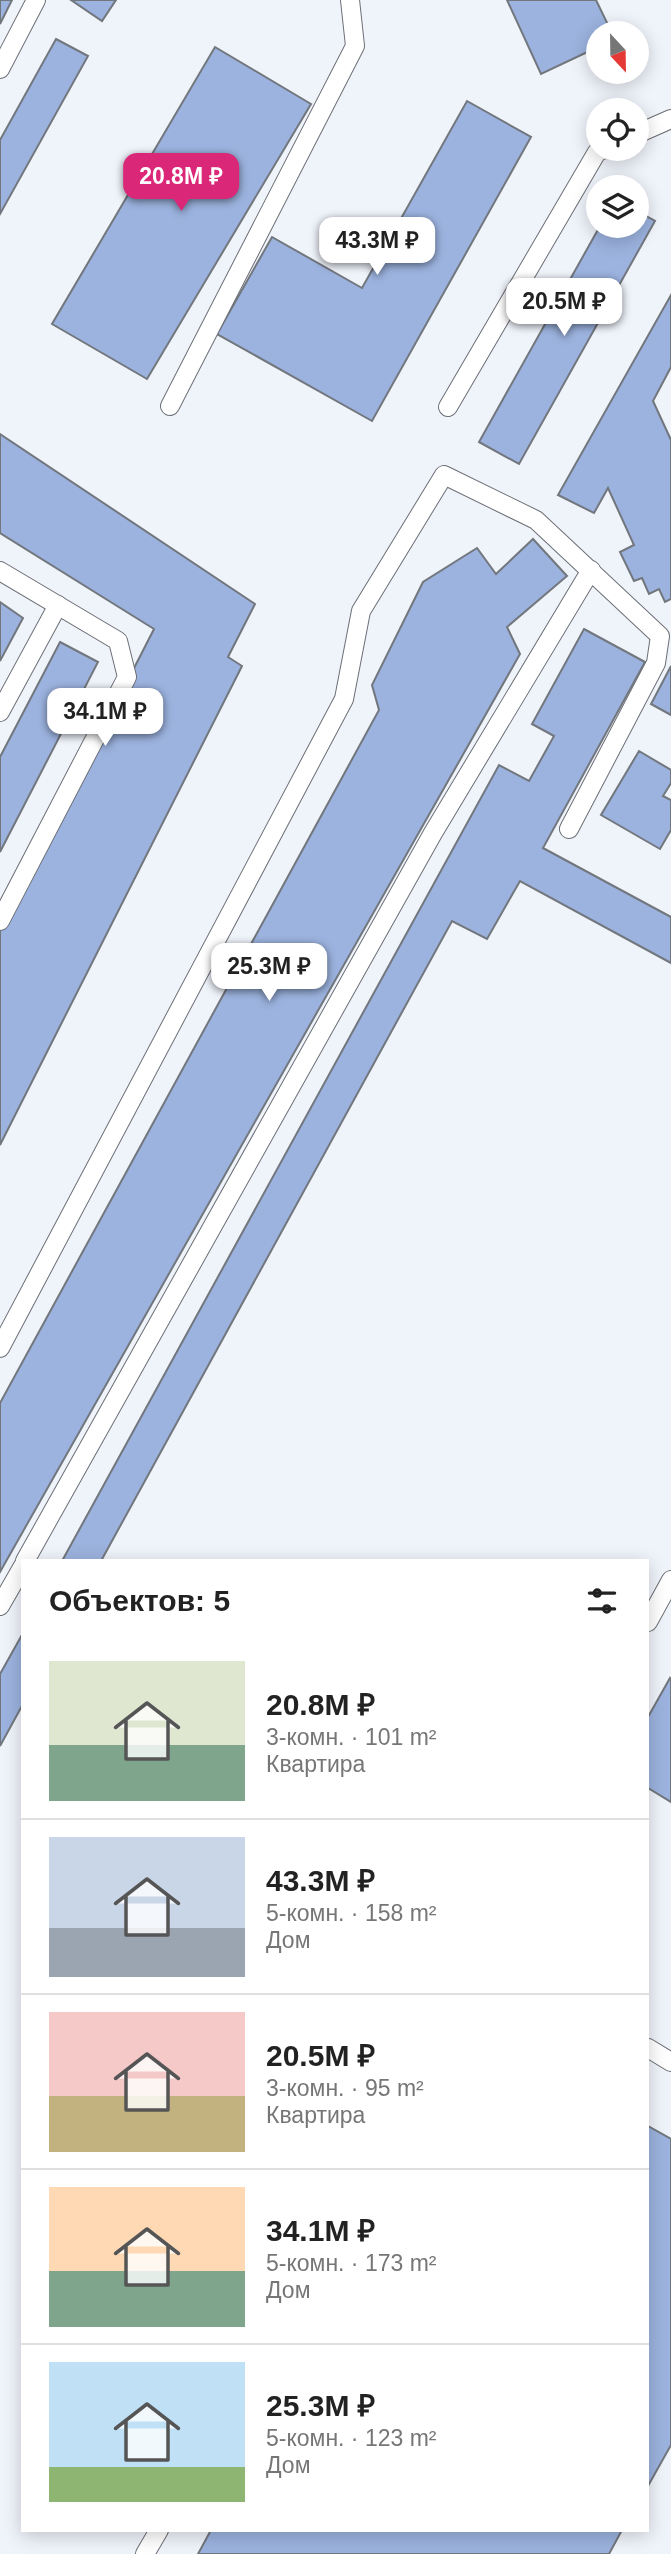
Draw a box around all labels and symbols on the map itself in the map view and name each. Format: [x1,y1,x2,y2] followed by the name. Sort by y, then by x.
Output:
[586,21,649,84] north arrow
[116,154,246,213] pin: 20.8M ₽
[312,218,442,277] pin: 43.3M ₽
[499,278,629,338] pin: 20.5M ₽
[40,688,170,748] pin: 34.1M ₽
[204,944,334,1003] pin: 25.3M ₽

